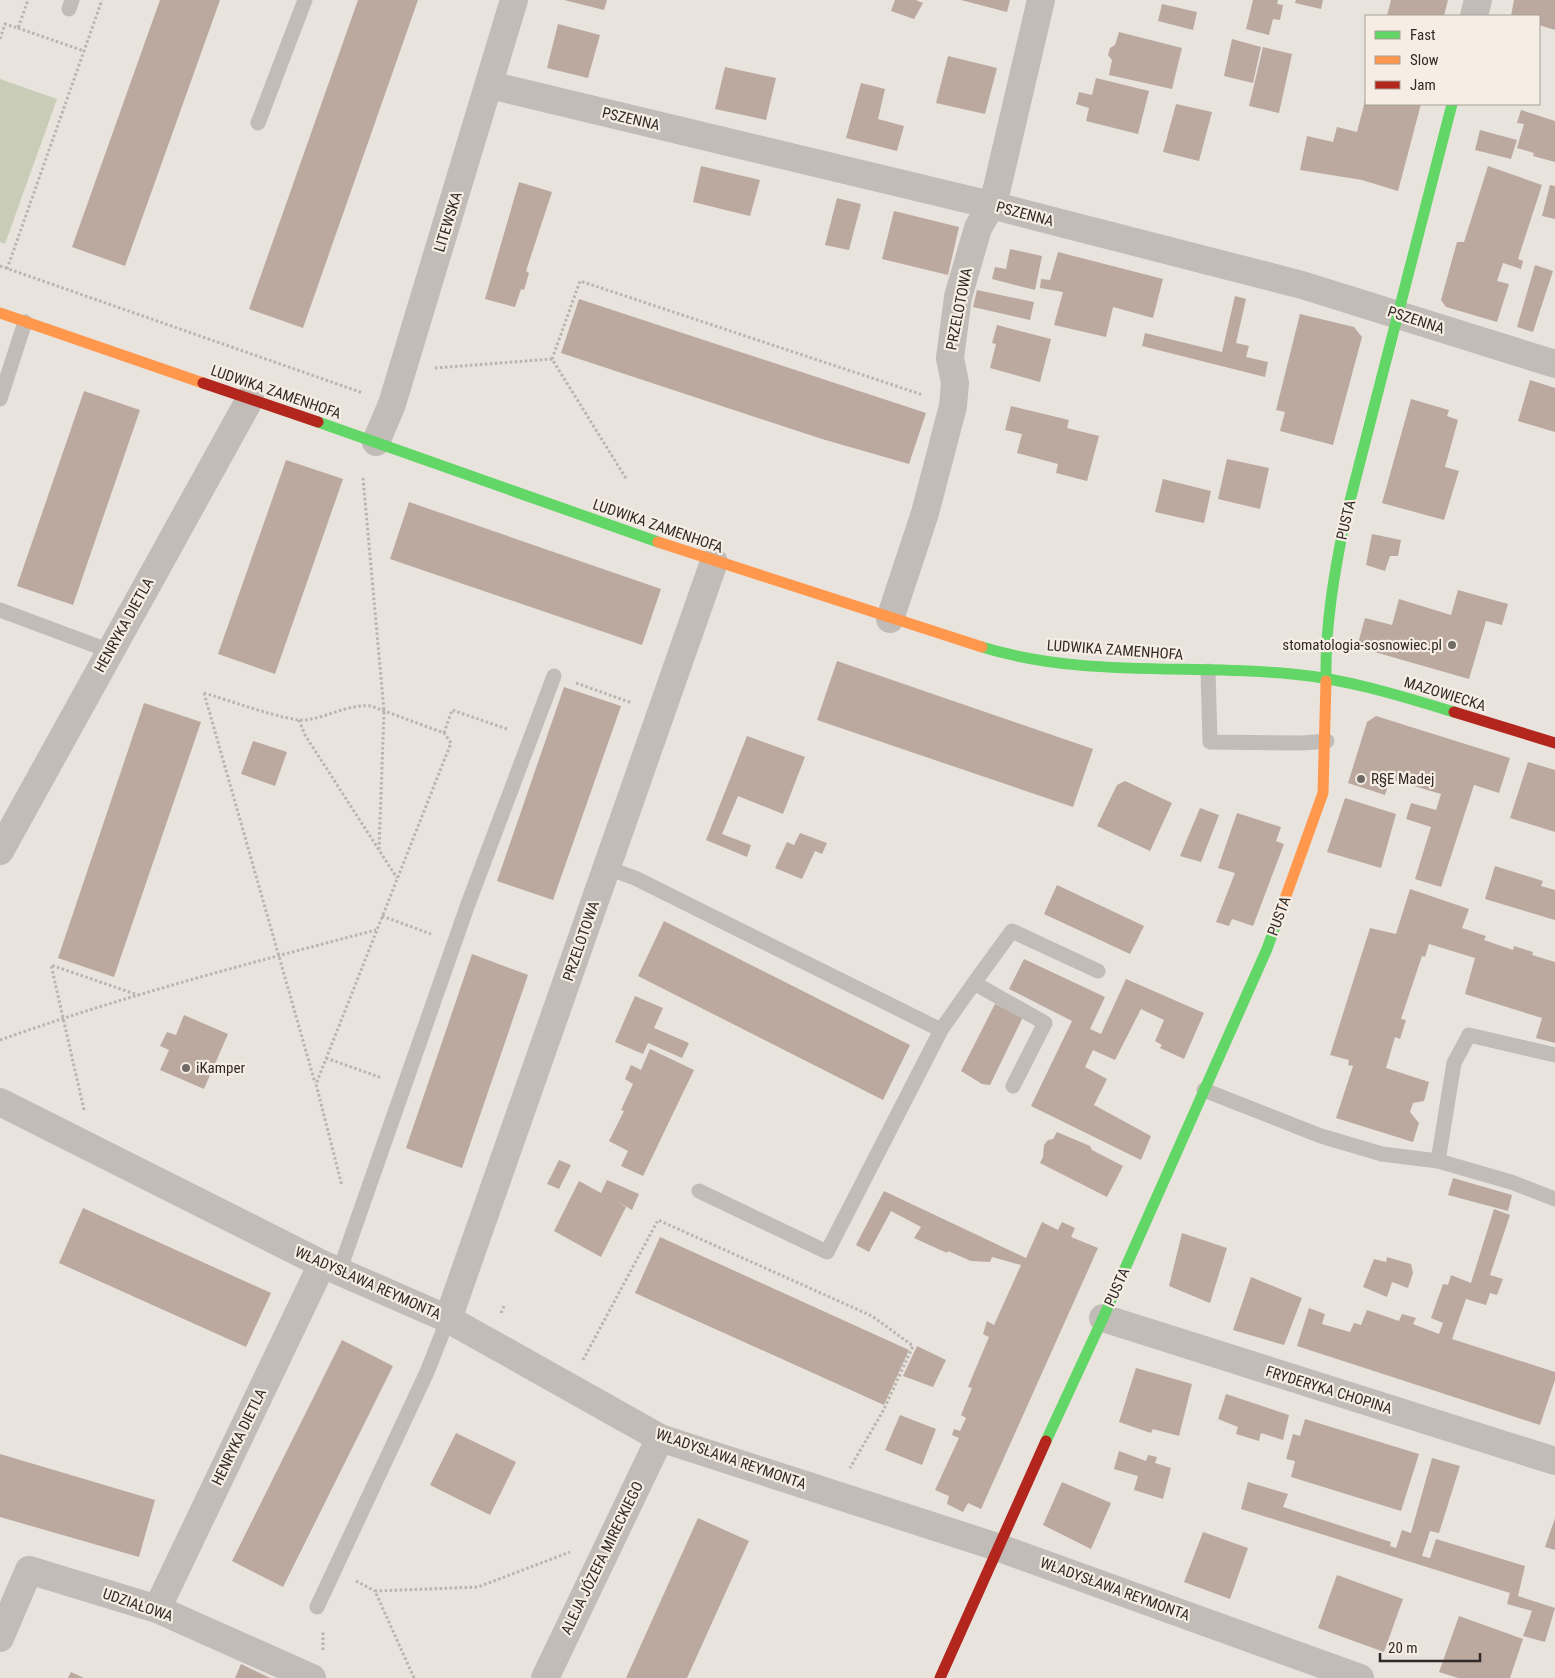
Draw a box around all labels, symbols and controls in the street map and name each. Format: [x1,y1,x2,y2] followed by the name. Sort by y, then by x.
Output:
[1365,15,1540,105] legend
[1410,26,1435,44] text: Fast
[1410,51,1439,69] text: Slow
[1410,76,1436,94] text: Jam
[600,104,662,134] street label: PSZENNA
[430,189,466,254] street label: LITEWSKA
[994,198,1056,230] street label: PSZENNA
[942,266,976,352] street label: PRZELOTOWA
[1385,302,1447,338] street label: PSZENNA
[208,361,344,423] street label: LUDWIKA ZAMENHOFA
[590,495,726,557] street label: LUDWIKA ZAMENHOFA
[1333,498,1359,542] street label: PUSTA
[91,574,158,675] street label: HENRYKA DIETLA
[1046,636,1184,664] street label: LUDWIKA ZAMENHOFA
[1282,636,1442,654] place label: stomatologia-sosnowiec.pl
[1446,639,1458,651] marker: stomatologia-sosnowiec.pl
[1402,673,1488,715] street label: MAZOWIECKA
[1371,770,1434,788] place label: R§E Madej
[1355,773,1367,785] marker: R§E Madej
[1264,894,1294,938] street label: PUSTA
[559,898,603,983] street label: PRZELOTOWA
[196,1059,246,1077] place label: iKamper
[180,1062,192,1074] marker: iKamper
[292,1243,444,1324] street label: WŁADYSŁAWA REYMONTA
[1101,1265,1134,1309] street label: PUSTA
[1264,1362,1395,1418] street label: FRYDERYKA CHOPINA
[208,1385,270,1488] street label: HENRYKA DIETLA
[653,1425,809,1493] street label: WŁADYSŁAWA REYMONTA
[557,1478,647,1638] street label: ALEJA JÓZEFA MIRECKIEGO
[1038,1554,1193,1625] street label: WŁADYSŁAWA REYMONTA
[101,1585,176,1626] street label: UDZIAŁOWA
[1380,1630,1480,1662] scale bar
[1388,1639,1418,1657] text: 20 m

